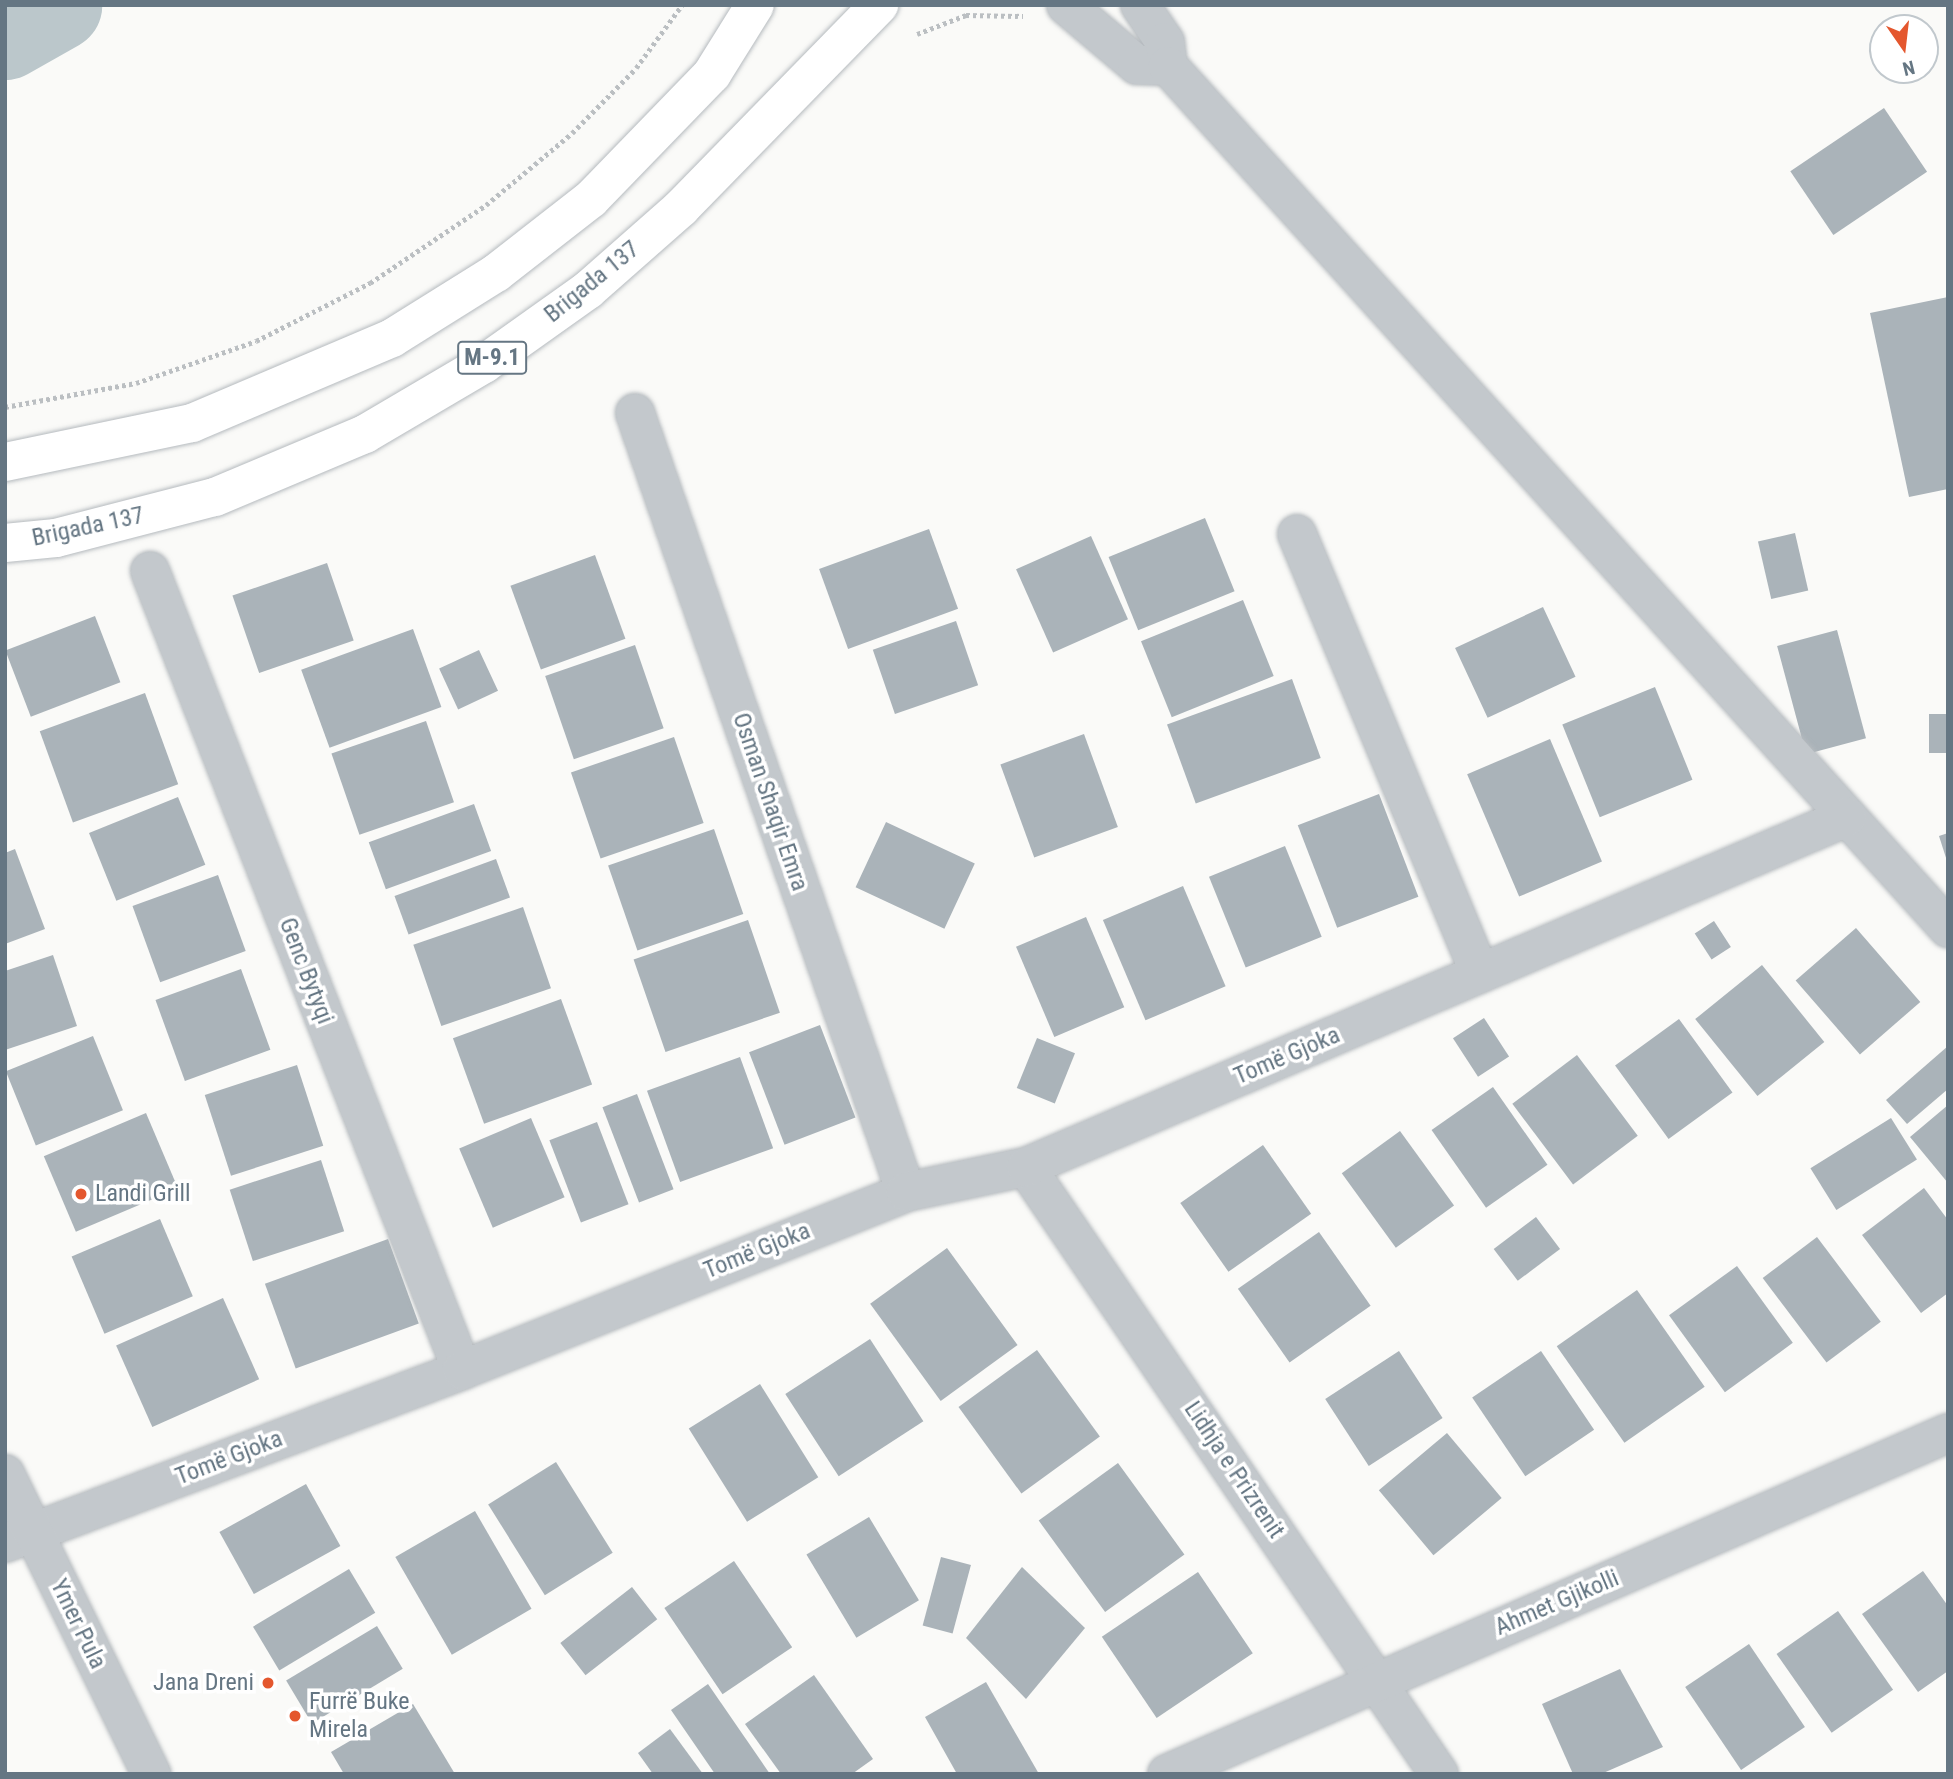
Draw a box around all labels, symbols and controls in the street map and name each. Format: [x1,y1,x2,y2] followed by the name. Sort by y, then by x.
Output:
[1869,14,1939,84] north arrow
[1900,55,1917,80] text: N
[539,235,645,329] street label: Brigada 137
[457,338,527,378] road number: M-9.1
[29,501,147,553] street label: Brigada 137
[726,709,814,895] street label: Osman Shaqir Emra
[273,914,339,1028] street label: Genc Bytyqi
[1230,1021,1344,1091] street label: Tomë Gjoka
[95,1180,190,1208] place label: Landi Grill
[73,1186,89,1202] marker: Landi Grill
[700,1217,814,1285] street label: Tomë Gjoka
[1178,1396,1290,1544] street label: Lidhja e Prizrenit
[172,1424,286,1492] street label: Tomë Gjoka
[1491,1564,1623,1642] street label: Ahmet Gjikolli
[44,1574,112,1674] street label: Ymer Pula
[153,1669,254,1697] place label: Jana Dreni
[260,1675,276,1691] marker: Jana Dreni
[309,1688,410,1744] place label: Furrë Buke Mirela
[287,1708,303,1724] marker: Furrë Buke Mirela

